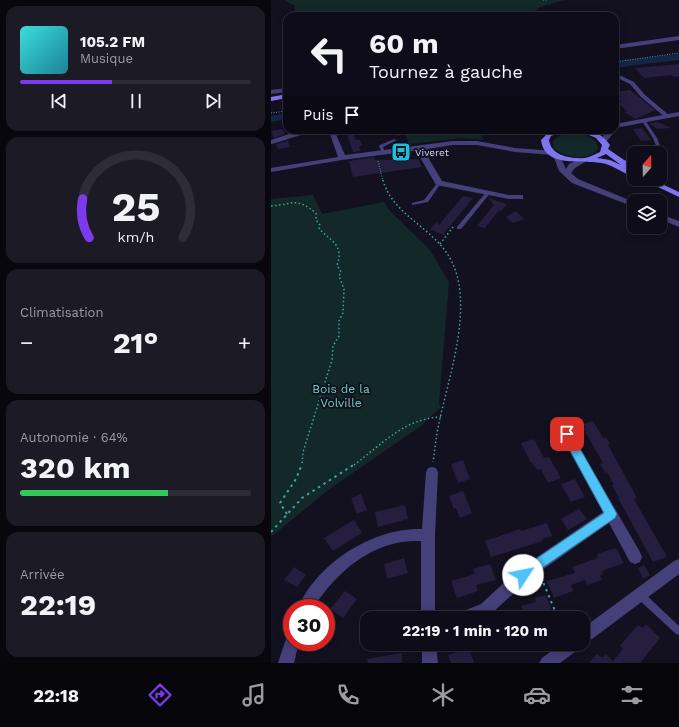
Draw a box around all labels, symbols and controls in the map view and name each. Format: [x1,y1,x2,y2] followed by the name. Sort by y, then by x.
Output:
[369,27,439,60] text: 60 m
[303,28,355,80] icon: left
[80,33,145,51] text: 105.2 FM
[80,51,133,66] text: Musique
[369,61,523,82] text: Tournez à gauche
[48,90,70,112] icon: previous
[125,90,147,112] icon: pause
[202,90,224,112] icon: next
[341,104,363,126] icon: arrive
[303,106,333,124] text: Puis
[390,141,412,163] bus stop icon: Viveret
[627,146,667,186] north arrow
[627,146,667,234] map controls
[415,147,450,158] place label: Viveret
[111,182,160,231] text: 25
[627,194,667,234] button: layers
[117,229,154,245] text: km/h
[20,305,103,320] text: Climatisation
[113,325,158,360] text: 21°
[20,330,33,355] text: −
[238,330,251,355] text: +
[312,382,370,410] park label: Bois de la Volville
[550,417,584,451] pin
[556,423,578,445] icon: arrive
[20,430,128,445] text: Autonomie · 64%
[20,450,130,485] text: 320 km
[502,554,544,596] position arrow
[20,567,64,582] text: Arrivée
[20,587,96,622] text: 22:19
[283,599,335,651] speed limit sign: 30
[402,622,548,640] text: 22:19 · 1 min · 120 m
[146,681,174,709] icon: directions
[240,681,268,709] icon: music
[334,681,362,709] icon: phone
[429,681,457,709] icon: climate
[523,681,551,709] icon: car
[618,681,646,709] icon: filters
[33,685,79,706] text: 22:18

